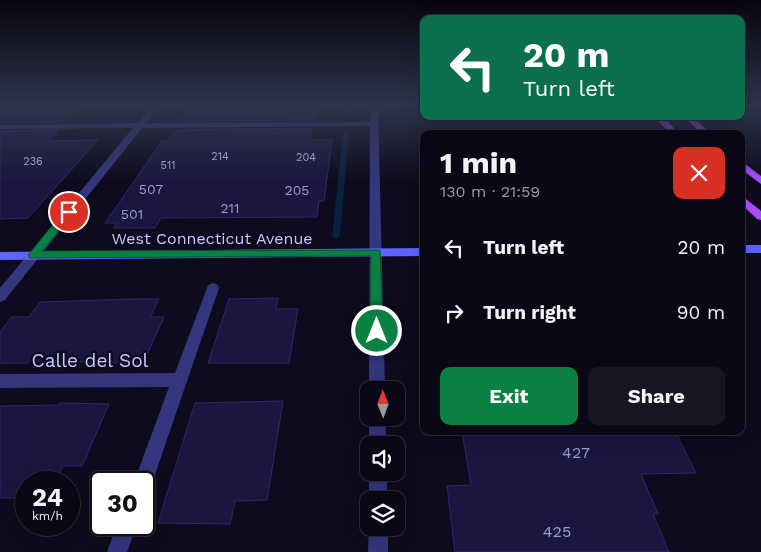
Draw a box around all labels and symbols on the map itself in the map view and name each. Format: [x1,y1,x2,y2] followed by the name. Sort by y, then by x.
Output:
[211,150,229,163] house number: 214
[296,151,316,164] house number: 204
[23,155,43,168] house number: 236
[161,159,175,172] house number: 511
[139,181,163,197] house number: 507
[284,182,310,198] house number: 205
[48,191,90,233] pin
[220,200,240,216] house number: 211
[121,206,143,222] house number: 501
[111,229,313,248] street label: West Connecticut Avenue
[350,304,402,356] position arrow
[32,349,149,372] street label: Calle del Sol
[360,381,405,426] north arrow
[562,443,590,462] house number: 427
[90,471,155,536] speed limit sign: 30
[543,522,571,541] house number: 425

